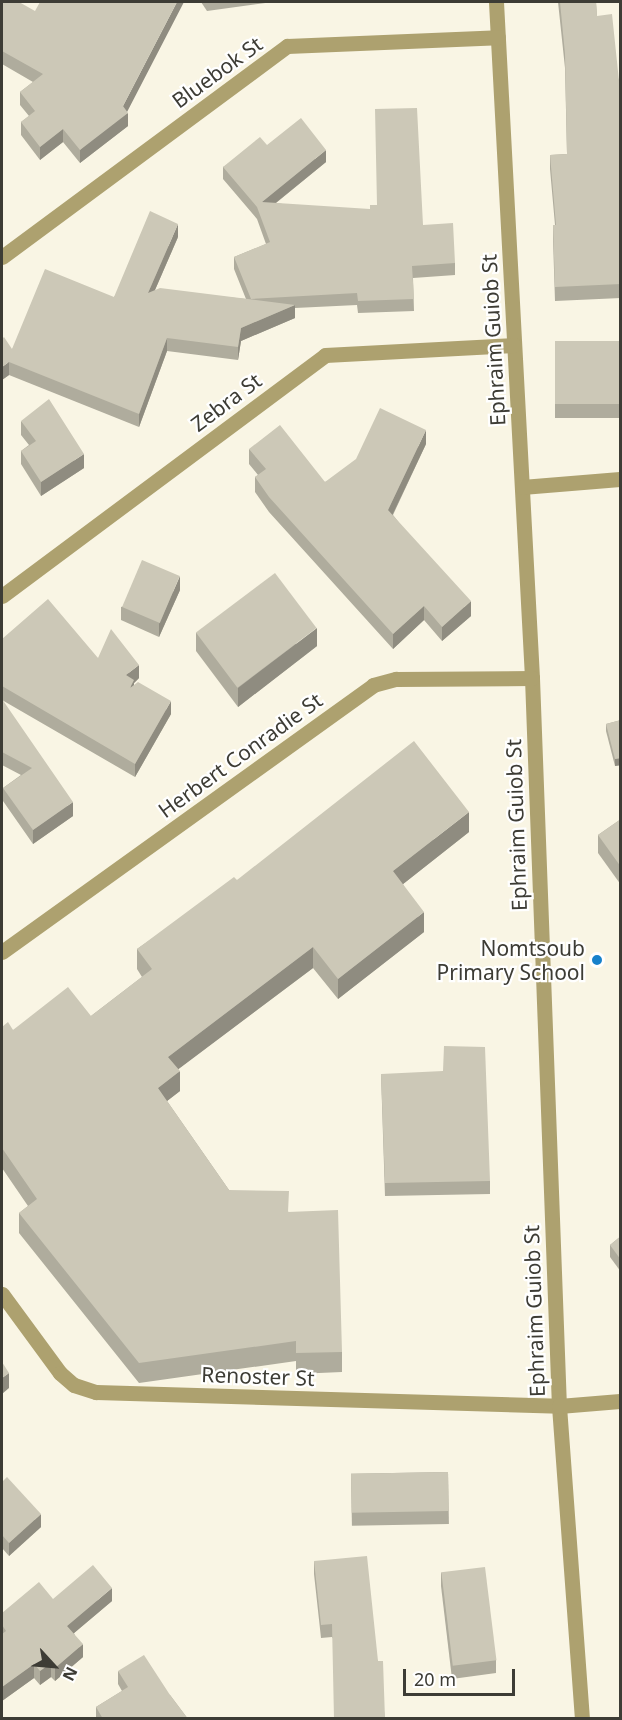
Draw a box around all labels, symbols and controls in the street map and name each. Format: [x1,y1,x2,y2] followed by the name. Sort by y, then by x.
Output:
[167,31,267,113] street label: Bluebok St
[476,253,510,427] street label: Ephraim Guiob St
[186,367,266,437] street label: Zebra St
[153,687,327,823] street label: Herbert Conradie St
[500,739,532,911] street label: Ephraim Guiob St
[437,935,585,985] place label: Nomtsoub Primary School
[590,953,604,967] marker: Nomtsoub Primary School
[518,1225,550,1397] street label: Ephraim Guiob St
[201,1361,315,1391] street label: Renoster St
[24,1636,84,1696] north arrow
[406,1657,518,1695] scale bar
[57,1663,83,1685] text: N
[414,1667,456,1691] text: 20 m

